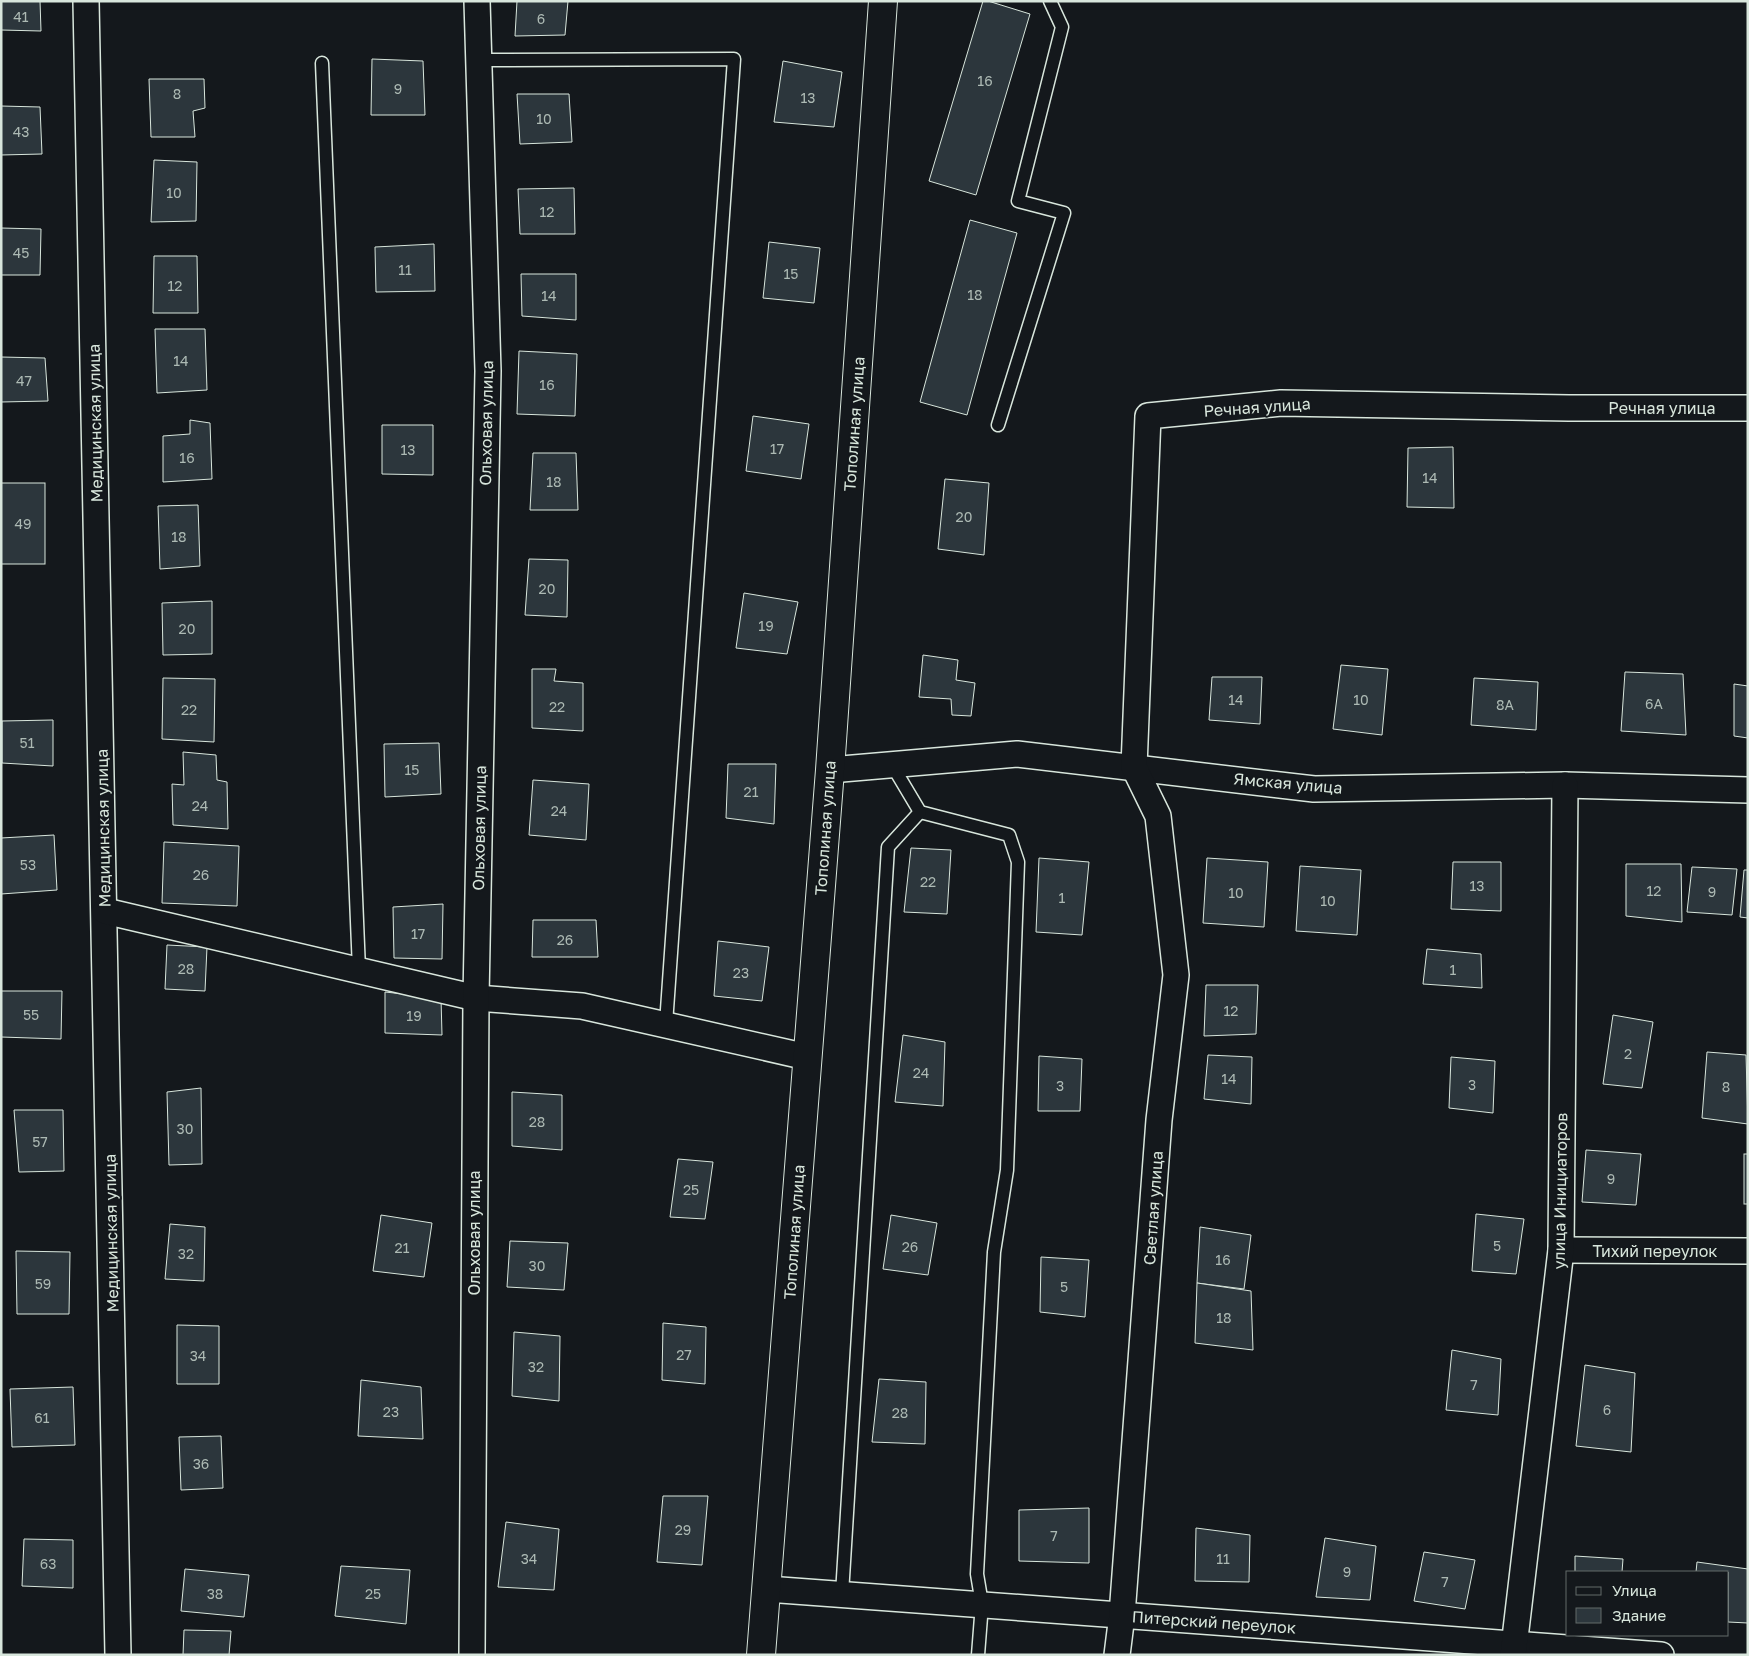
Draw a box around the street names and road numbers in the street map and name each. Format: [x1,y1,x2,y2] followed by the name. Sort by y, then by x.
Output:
[84,344,106,502] street label: Медицинская улица
[839,356,869,492] street label: Тополиная улица
[475,360,497,486] street label: Ольховая улица
[1203,393,1311,421] street label: Речная улица
[1608,398,1716,418] street label: Речная улица
[92,749,114,907] street label: Медицинская улица
[810,760,840,896] street label: Тополиная улица
[468,765,490,891] street label: Ольховая улица
[1233,768,1343,798] street label: Ямская улица
[1549,1112,1571,1270] street label: улица Инициаторов
[1139,1150,1167,1266] street label: Светлая улица
[100,1154,122,1312] street label: Медицинская улица
[779,1164,809,1300] street label: Тополиная улица
[464,1170,484,1296] street label: Ольховая улица
[1592,1241,1718,1261] street label: Тихий переулок
[1131,1606,1297,1638] street label: Питерский переулок

